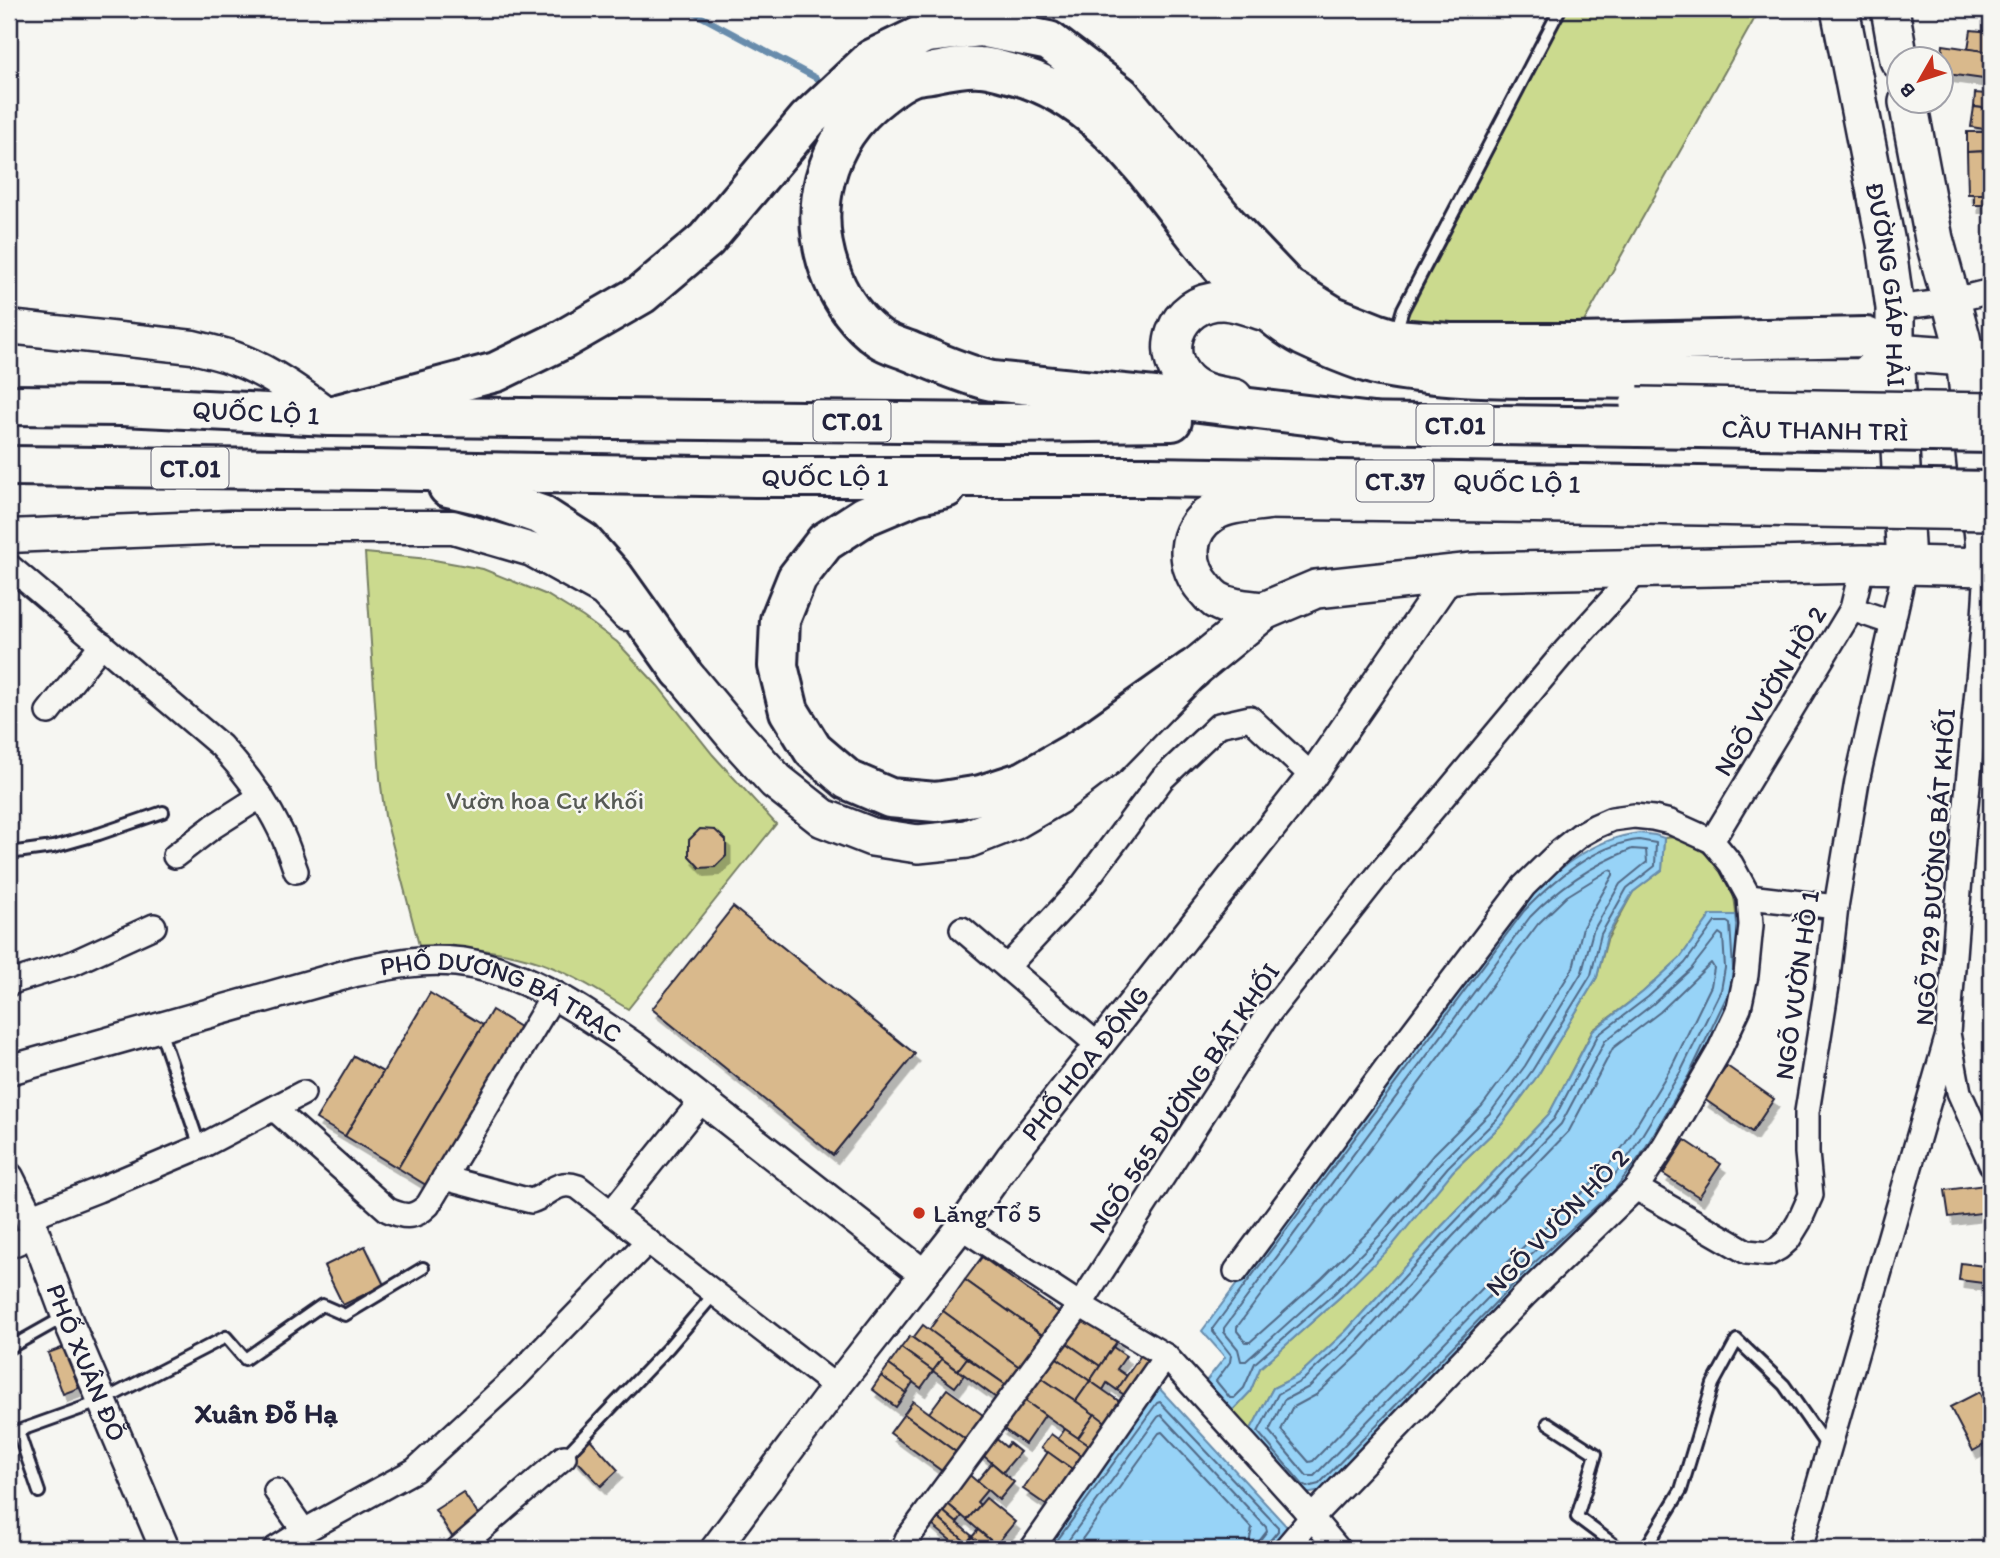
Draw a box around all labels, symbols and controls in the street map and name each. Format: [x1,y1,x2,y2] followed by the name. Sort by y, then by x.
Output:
[1884,46,1954,116] north arrow
[1894,78,1920,102] text: B
[1858,180,1913,388] street label: ĐƯỜNG GIÁP HẢI
[191,393,320,431] street label: QUỐC LỘ 1
[814,400,890,442] road number: CT.01
[1416,404,1494,446] road number: CT.01
[1721,412,1909,448] street label: CẦU THANH TRÌ
[152,448,228,489] road number: CT.01
[1356,460,1434,502] road number: CT.37
[761,461,889,493] street label: QUỐC LỘ 1
[1453,466,1581,500] street label: QUỐC LỘ 1
[1707,600,1834,782] street label: NGÕ VƯỜN HỒ 2
[1908,707,1962,1027] street label: NGÕ 729 ĐƯỜNG BÁT KHỐI
[446,784,644,816] park label: Vườn hoa Cự Khối
[1768,888,1826,1082] street label: NGÕ VƯỜN HỒ 1
[377,944,628,1050] street label: PHỐ DƯƠNG BÁ TRẠC
[1081,957,1287,1239] street label: NGÕ 565 ĐƯỜNG BÁT KHỐI
[1014,979,1156,1147] street label: PHỐ HOA ĐỘNG
[1478,1141,1636,1303] street label: NGÕ VƯỜN HỒ 2
[933,1197,1041,1229] place label: Lăng Tổ 5
[911,1205,927,1221] marker: Lăng Tổ 5
[39,1279,133,1446] street label: PHỐ XUÂN ĐỖ
[194,1396,338,1430] district label: Xuân Đỗ Hạ

